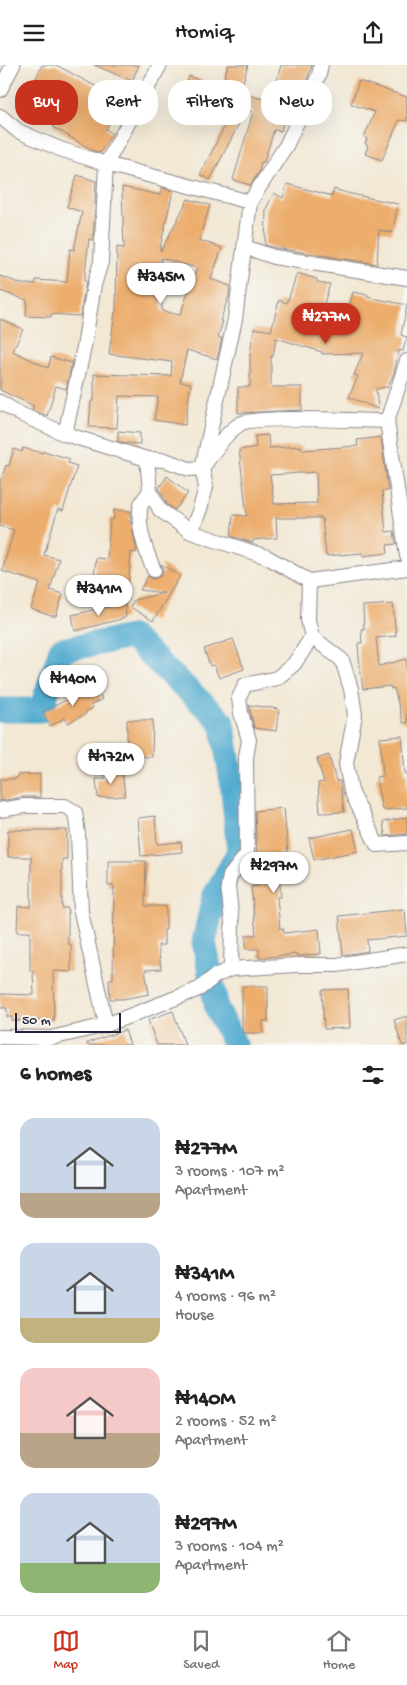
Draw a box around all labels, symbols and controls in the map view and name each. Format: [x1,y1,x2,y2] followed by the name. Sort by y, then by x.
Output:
[20,19,48,47] icon: menu
[359,19,387,47] icon: share
[175,20,232,46] text: Homiq
[15,80,78,125] chip: Buy
[88,80,158,125] chip: Rent
[168,80,251,125] chip: Filters
[261,80,332,125] chip: New
[126,263,196,305] pin: ₦345M
[138,269,184,288] text: ₦345M
[291,303,361,345] pin: ₦277M
[302,309,350,328] text: ₦277M
[64,575,134,617] pin: ₦341M
[77,581,122,600] text: ₦341M
[38,665,108,707] pin: ₦140M
[50,671,96,690] text: ₦140M
[76,743,146,785] pin: ₦172M
[88,749,134,768] text: ₦172M
[239,851,309,894] pin: ₦297M
[251,858,297,877] text: ₦297M
[15,1010,121,1033] scale bar
[22,1013,51,1030] text: 50 m
[359,1061,387,1089] icon: filters
[20,1063,91,1088] text: 6 homes
[60,1138,120,1198] icon: home
[175,1138,237,1163] text: ₦277M
[175,1163,285,1182] text: 3 rooms · 107 m²
[175,1182,247,1201] text: Apartment
[60,1263,120,1323] icon: home
[175,1263,234,1288] text: ₦341M
[175,1288,276,1307] text: 4 rooms · 96 m²
[175,1307,214,1326] text: House
[60,1388,120,1448] icon: home
[175,1388,235,1413] text: ₦140M
[175,1413,277,1432] text: 2 rooms · 52 m²
[175,1432,247,1451] text: Apartment
[60,1513,120,1573] icon: home
[175,1513,236,1538] text: ₦297M
[175,1538,284,1557] text: 3 rooms · 104 m²
[175,1557,247,1576] text: Apartment
[52,1627,80,1674] tab: Map
[183,1627,219,1674] tab: Saved
[323,1627,355,1674] tab: Home

